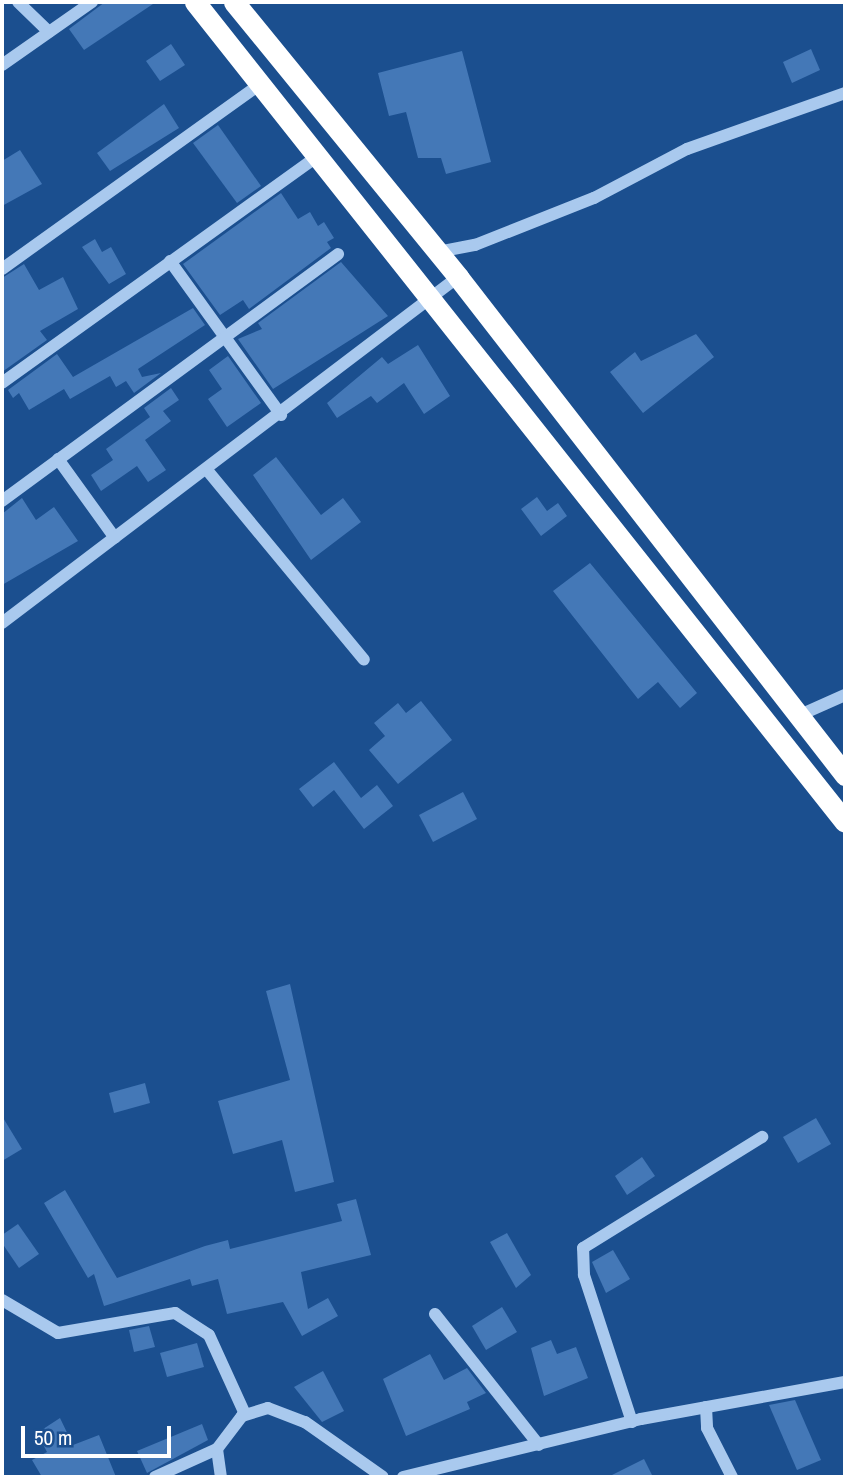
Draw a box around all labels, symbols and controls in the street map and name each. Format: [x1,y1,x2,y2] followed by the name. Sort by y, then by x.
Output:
[24,1412,175,1456] scale bar
[34,1423,72,1452] text: 50 m

